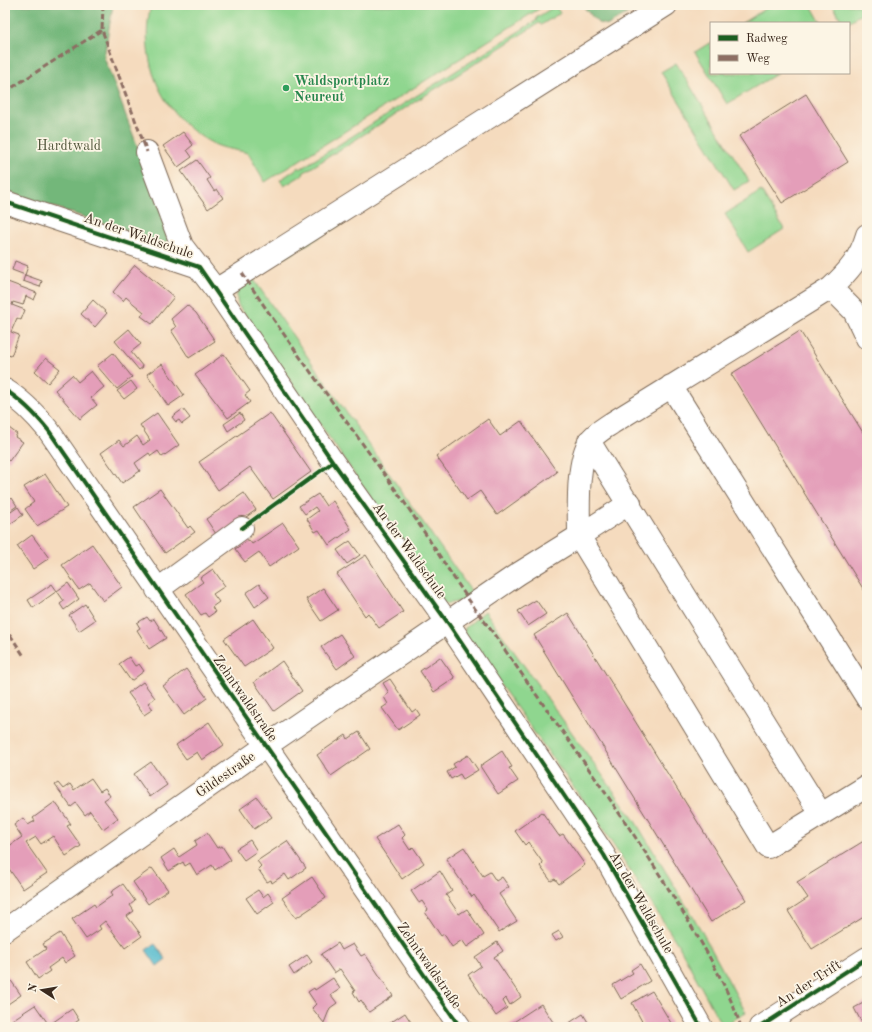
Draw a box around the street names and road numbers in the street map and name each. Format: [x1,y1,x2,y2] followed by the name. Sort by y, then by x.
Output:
[82,211,195,261] street label: An der Waldschule
[370,500,449,601] street label: An der Waldschule
[210,653,280,744] street label: Zehntwaldstraße
[193,749,258,800] street label: Gildestraße
[606,849,676,956] street label: An der Waldschule
[394,920,464,1011] street label: Zehntwaldstraße
[773,958,844,1010] street label: An der Trift

